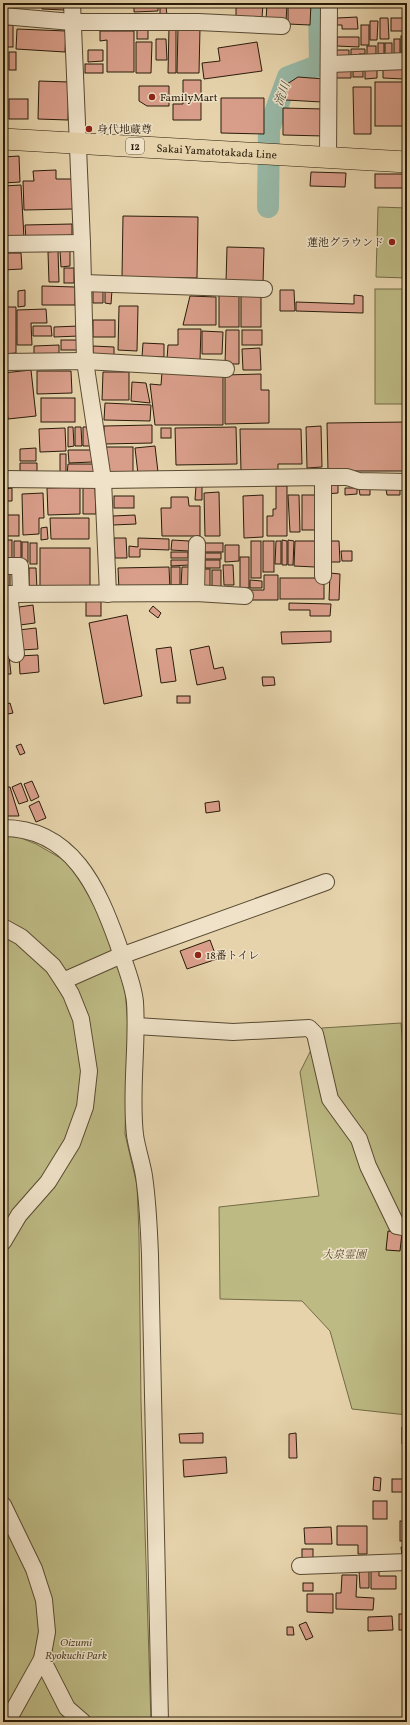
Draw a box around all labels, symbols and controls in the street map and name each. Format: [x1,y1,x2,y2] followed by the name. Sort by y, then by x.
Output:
[271,78,295,108] water label: 流川
[160,91,218,106] place label: FamilyMart
[147,92,157,102] marker: FamilyMart
[97,123,152,138] place label: 身代地蔵尊
[84,124,94,134] marker: 身代地蔵尊
[126,138,144,154] road number: 12
[156,142,277,164] street label: Sakai Yamatotakada Line
[307,236,384,251] place label: 蓮池グラウンド
[387,237,397,247] marker: 蓮池グラウンド
[206,949,259,964] place label: 18番トイレ
[193,950,203,960] marker: 18番トイレ
[322,1248,368,1263] park label: 大泉霊園
[45,1636,107,1664] park label: Oizumi Ryokuchi Park

